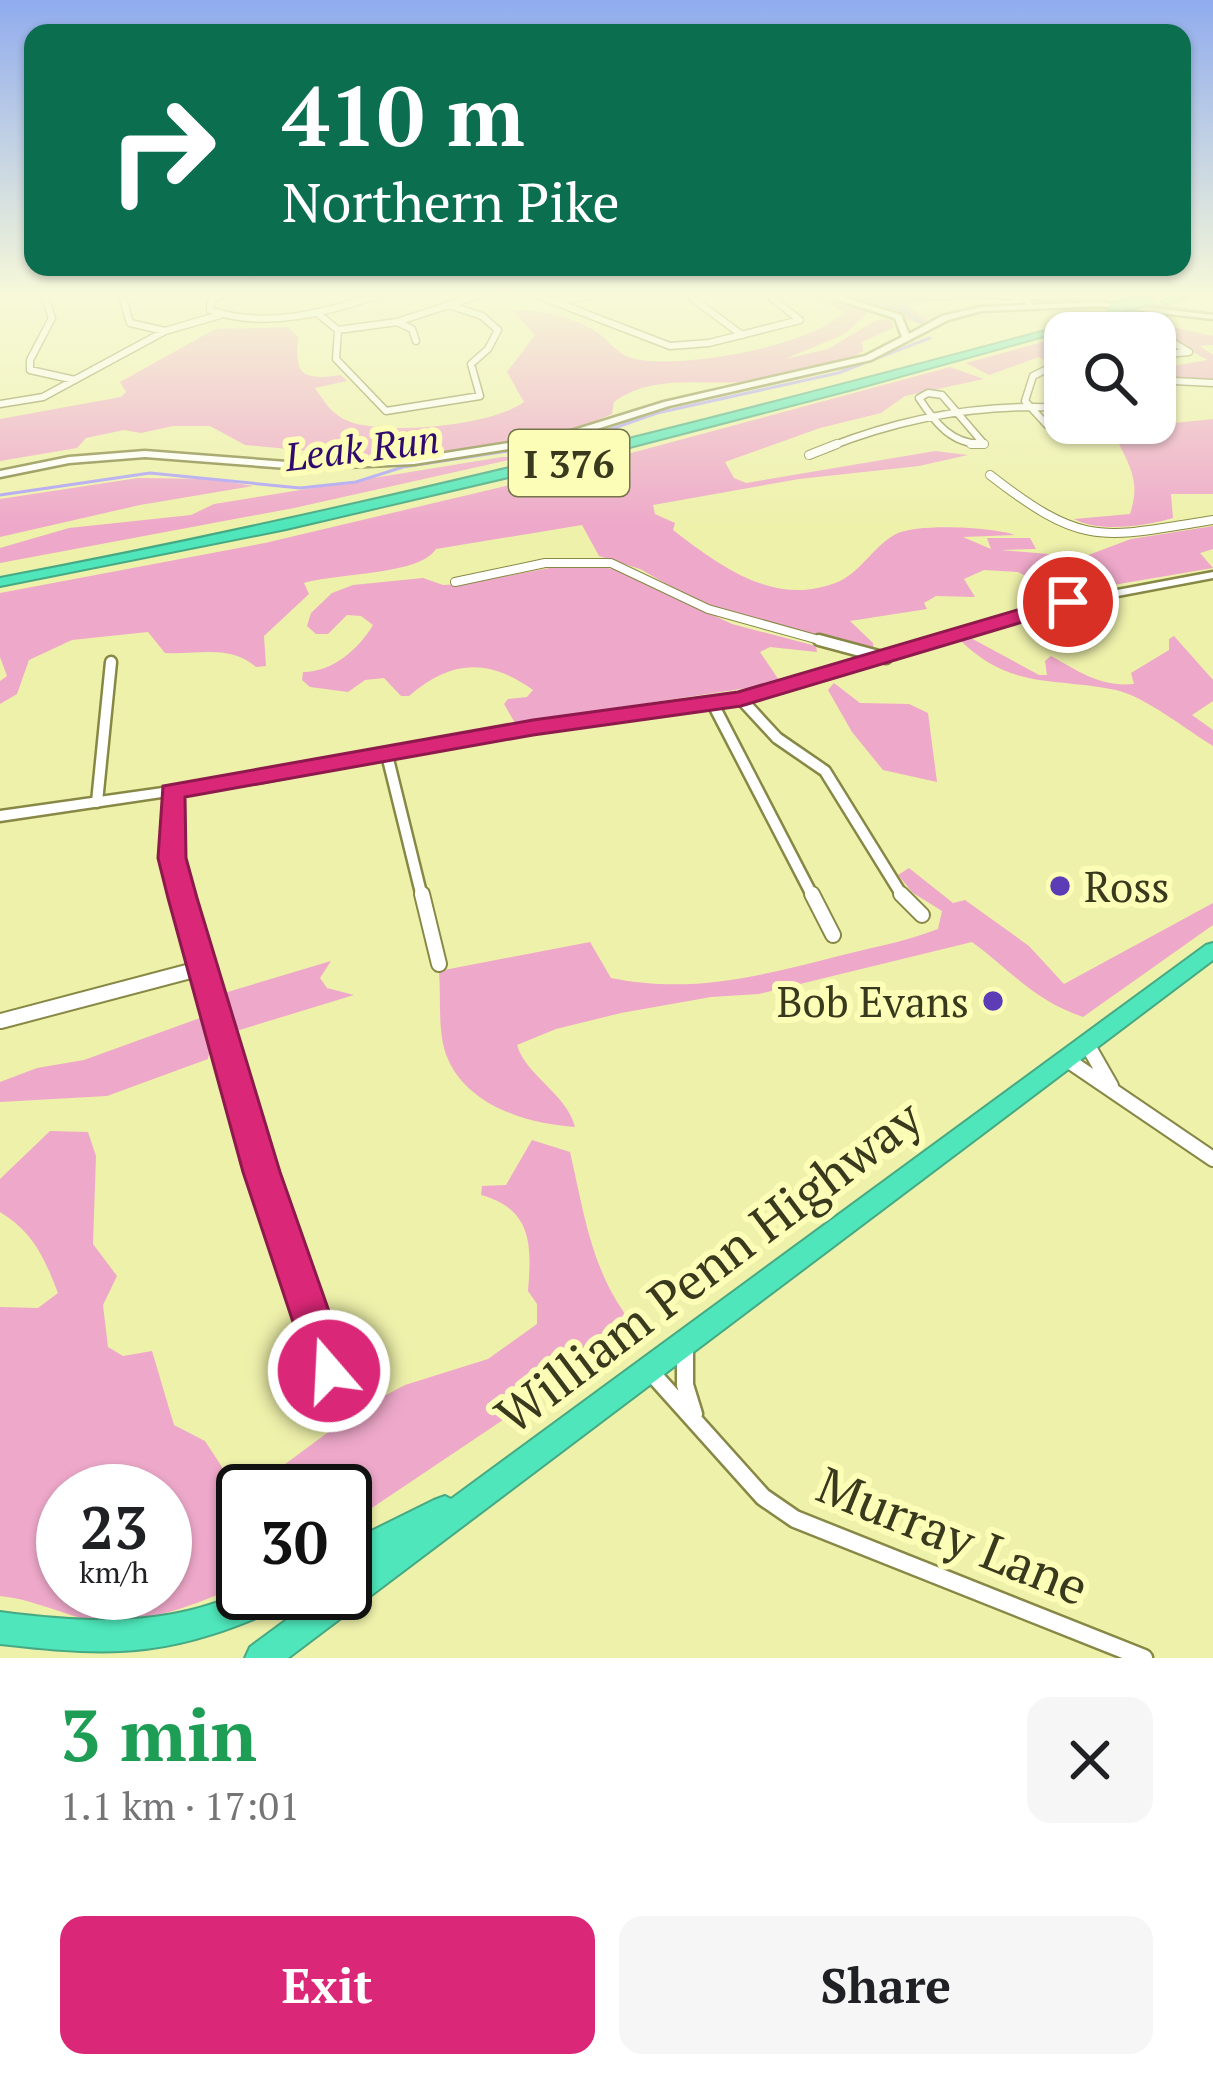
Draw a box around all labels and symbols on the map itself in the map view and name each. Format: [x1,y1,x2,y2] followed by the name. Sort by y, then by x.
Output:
[281,412,442,482] water label: Leak Run
[509,430,629,496] road number: I 376
[1017,551,1119,653] pin
[1084,858,1170,914] place label: Ross
[1047,873,1073,899] marker: Ross
[777,973,969,1029] place label: Bob Evans
[980,988,1006,1014] marker: Bob Evans
[481,1083,936,1449] street label: William Penn Highway
[266,1308,392,1434] position arrow
[808,1450,1098,1620] street label: Murray Lane
[216,1464,372,1620] speed limit sign: 30

